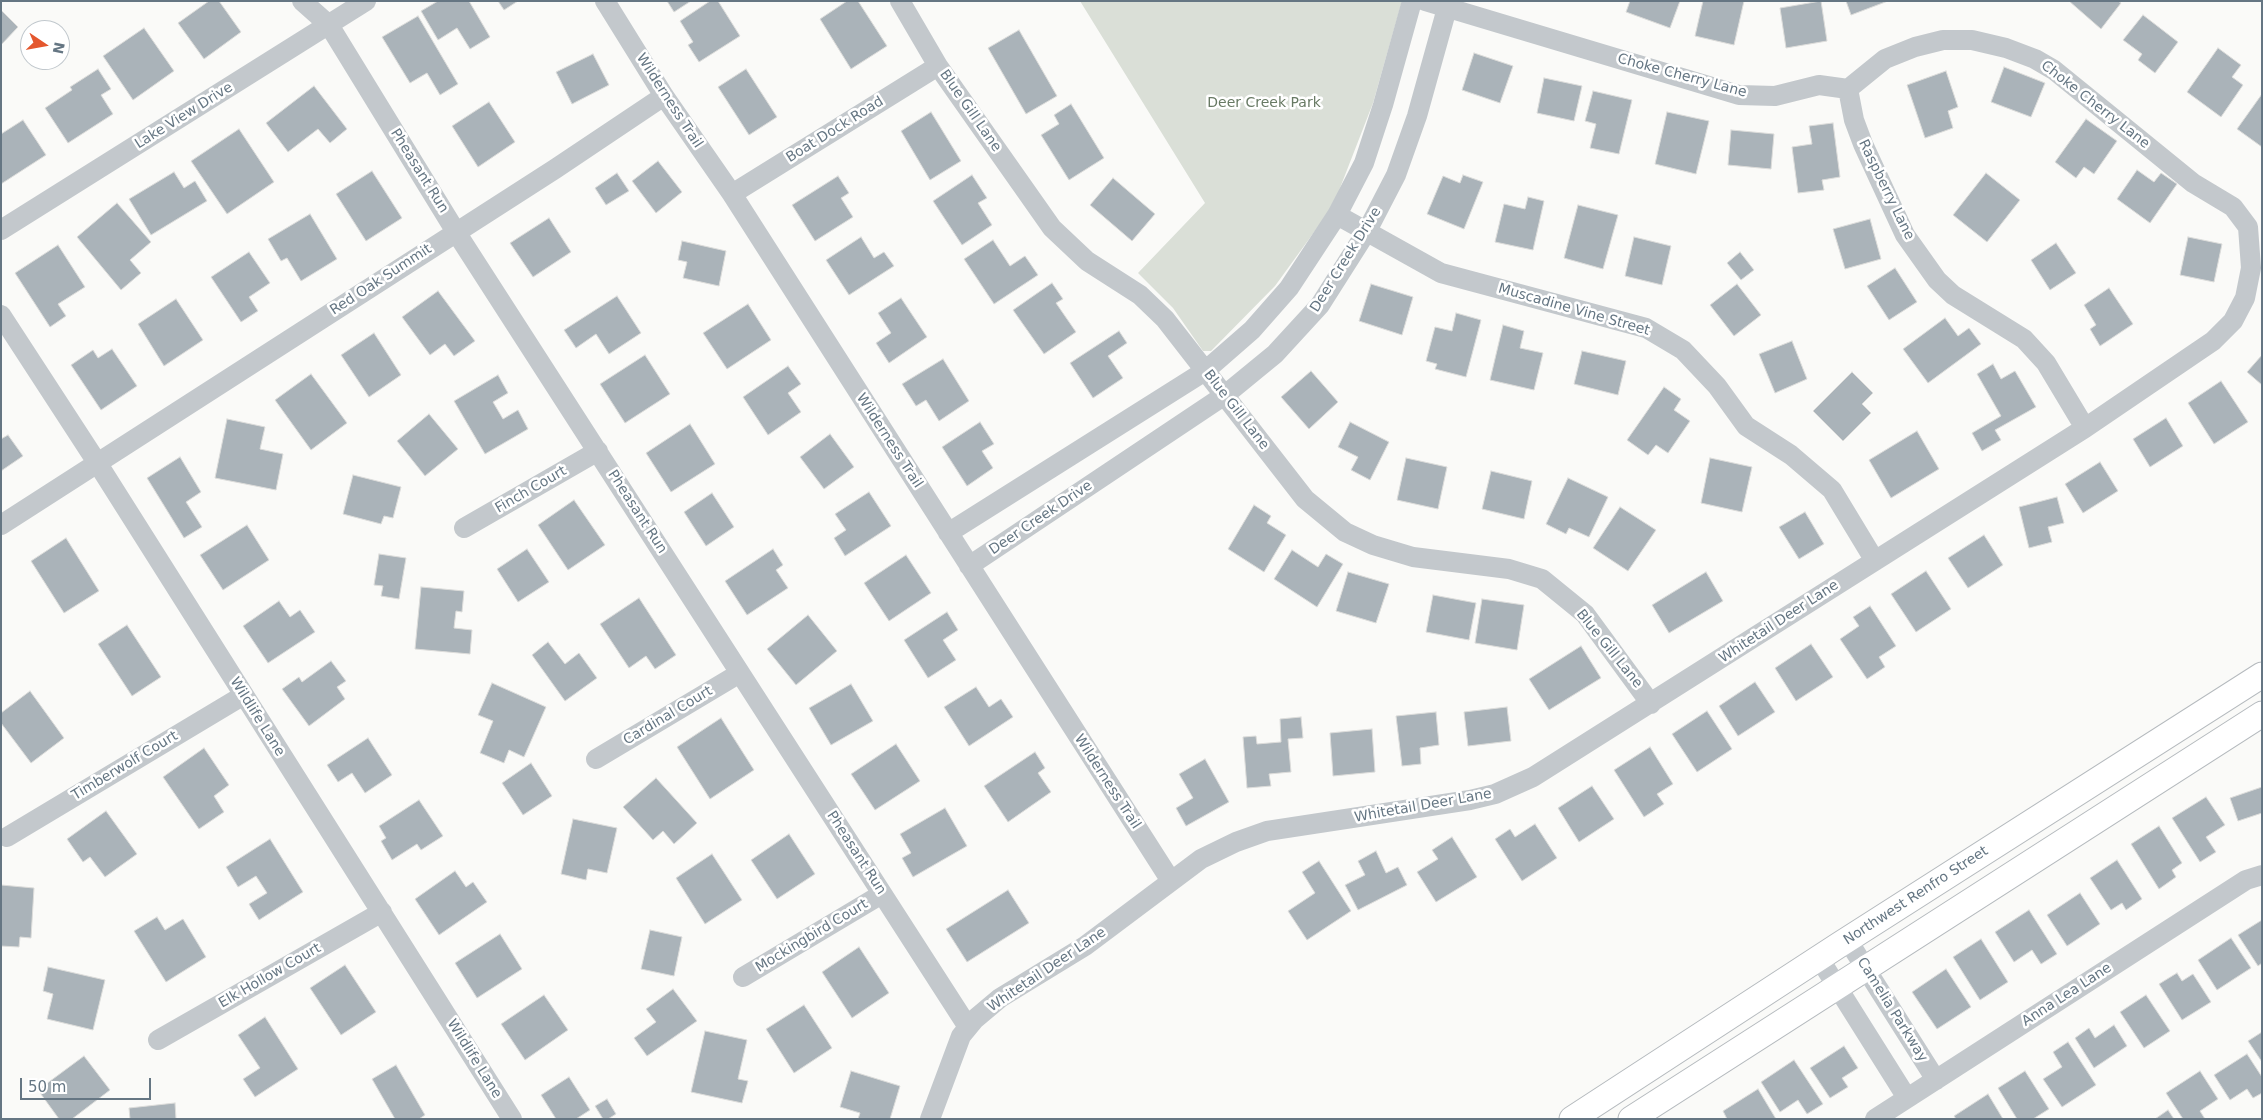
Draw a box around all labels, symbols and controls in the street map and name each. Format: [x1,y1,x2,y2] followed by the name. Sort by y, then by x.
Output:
[20,20,70,70] north arrow
[50,41,68,55] text: N
[632,51,706,151] street label: Wilderness Trail
[1616,51,1748,101] street label: Choke Cherry Lane
[2037,57,2153,153] street label: Choke Cherry Lane
[936,67,1004,155] street label: Blue Gill Lane
[132,79,236,153] street label: Lake View Drive
[783,93,887,167] street label: Boat Dock Road
[1207,95,1321,111] park label: Deer Creek Park
[386,126,452,216] street label: Pheasant Run
[1854,137,1918,243] street label: Raspberry Lane
[1307,204,1385,316] street label: Deer Creek Drive
[327,241,435,319] street label: Red Oak Summit
[1496,280,1652,340] street label: Muscadine Vine Street
[1200,367,1272,453] street label: Blue Gill Lane
[852,391,926,491] street label: Wilderness Trail
[492,463,570,517] street label: Finch Court
[604,467,670,557] street label: Pheasant Run
[986,477,1096,559] street label: Deer Creek Drive
[1716,577,1842,667] street label: Whitetail Deer Lane
[1572,606,1646,692] street label: Blue Gill Lane
[226,674,288,760] street label: Wildlife Lane
[620,683,716,749] street label: Cardinal Court
[69,728,181,804] street label: Timberwolf Court
[1070,732,1144,832] street label: Wilderness Trail
[1353,786,1493,826] street label: Whitetail Deer Lane
[823,808,889,898] street label: Pheasant Run
[1841,843,1991,949] street label: Northwest Renfro Street
[753,896,871,976] street label: Mockingbird Court
[985,924,1109,1016] street label: Whitetail Deer Lane
[216,940,324,1012] street label: Elk Hollow Court
[1853,955,1931,1065] street label: Camelia Parkway
[2019,960,2115,1030] street label: Anna Lea Lane
[443,1016,505,1102] street label: Wildlife Lane
[22,1068,154,1100] scale bar
[28,1078,66,1096] text: 50 m

